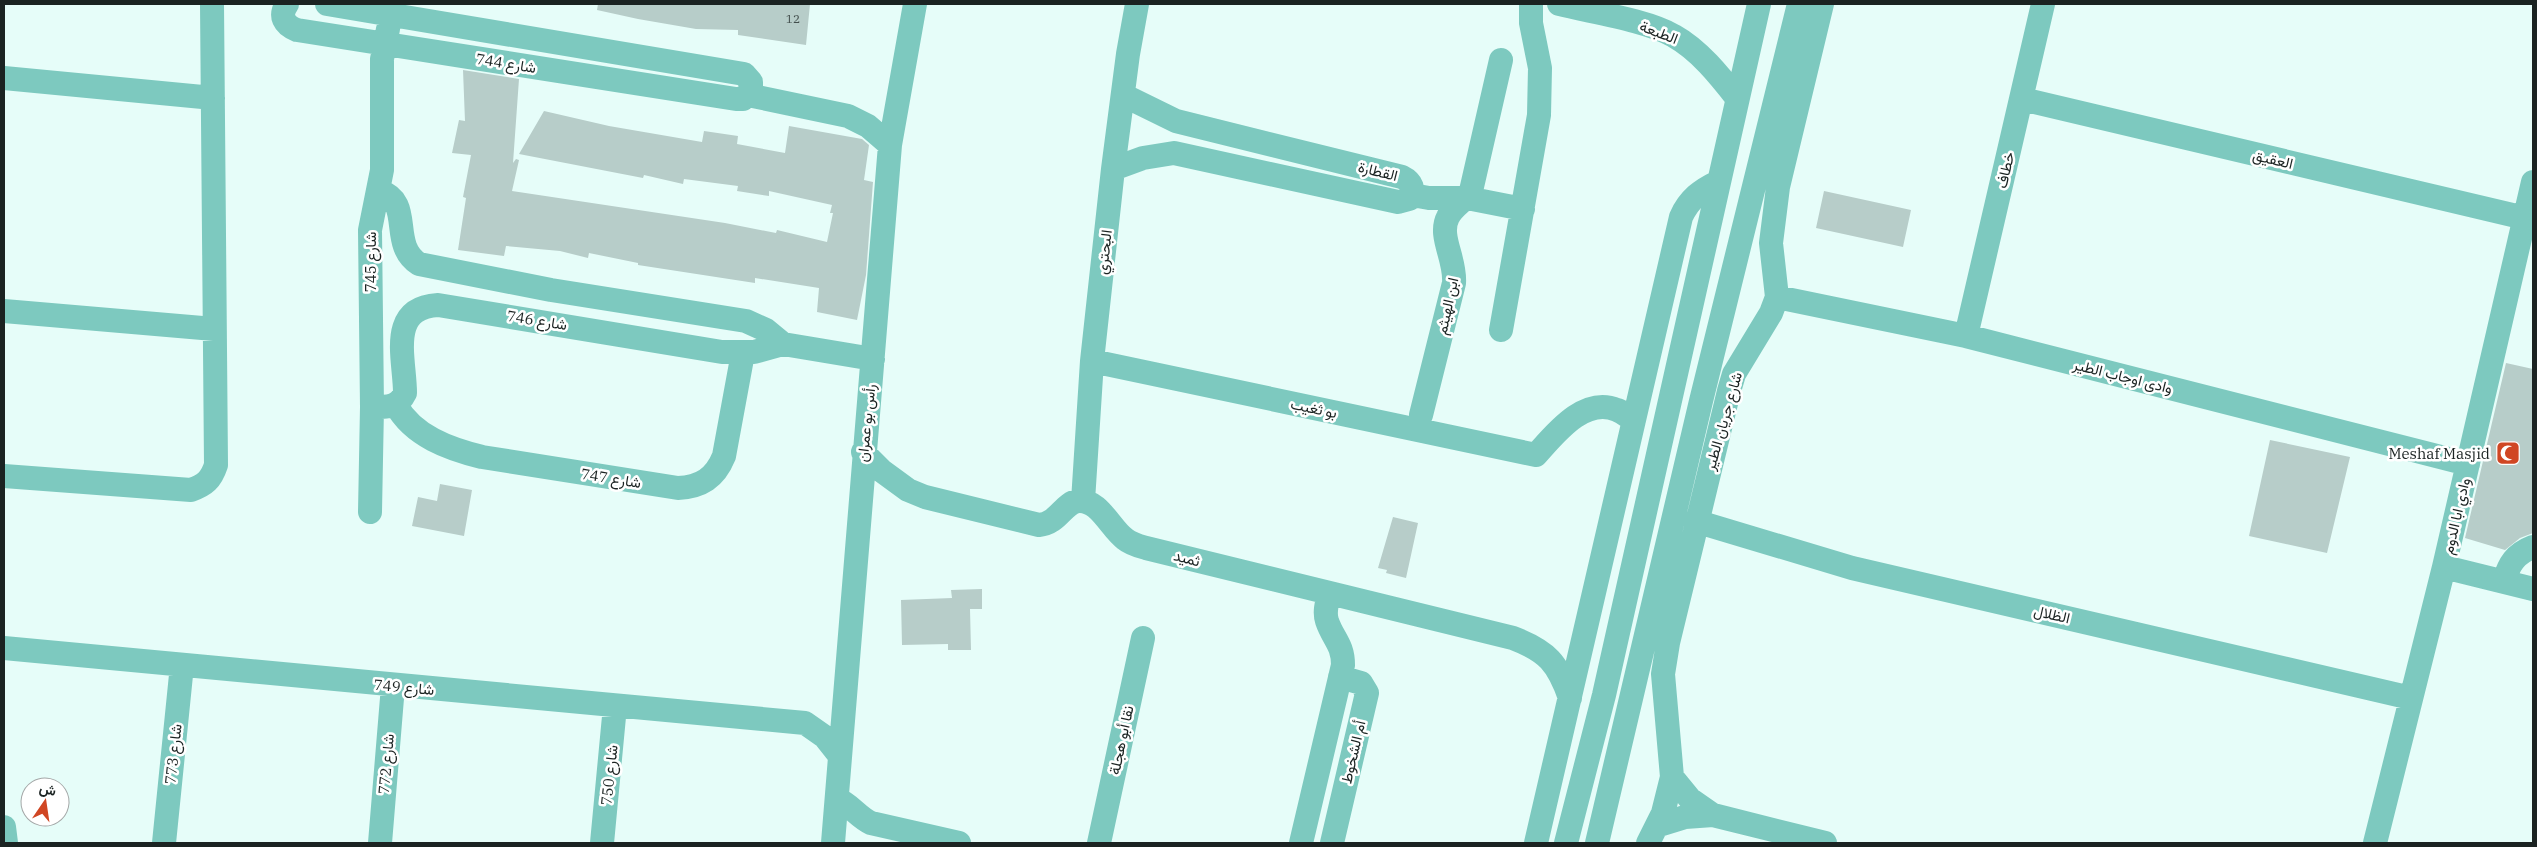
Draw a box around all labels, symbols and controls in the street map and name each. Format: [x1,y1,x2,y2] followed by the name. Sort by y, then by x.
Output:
[786,11,800,26] house number: 12
[1637,16,1681,48] street label: الطبعة
[474,49,538,79] street label: شارع 744
[2251,145,2295,174] street label: العقيق
[1992,150,2018,190] street label: خطاف
[1356,157,1400,185] street label: القطارة
[1092,229,1120,276] street label: البحتري
[361,232,382,292] street label: شارع 745
[1432,276,1463,336] street label: ابن الهيثم
[505,306,569,336] street label: شارع 746
[2070,354,2175,398] street label: وادى اوجاب الطير
[1700,369,1748,474] street label: شارع جريان الطير
[852,383,881,463] street label: رأس بو عمران
[1289,394,1339,422] street label: بو ثغيب
[2495,440,2521,466] mosque icon: Meshaf Masjid
[2388,444,2490,463] place label: Meshaf Masjid
[579,464,643,494] street label: شارع 747
[2438,476,2478,557] street label: وادي ابا الدوم
[1172,546,1203,571] street label: ثميد
[2032,601,2072,627] street label: الظلال
[373,675,435,701] street label: شارع 749
[1104,704,1138,776] street label: نقا أبو هجلة
[1337,718,1371,786] street label: أم الشخوط
[160,723,188,785] street label: شارع 773
[374,733,400,795] street label: شارع 772
[596,744,624,806] street label: شارع 750
[20,777,70,827] north arrow
[38,779,58,800] text: ش

